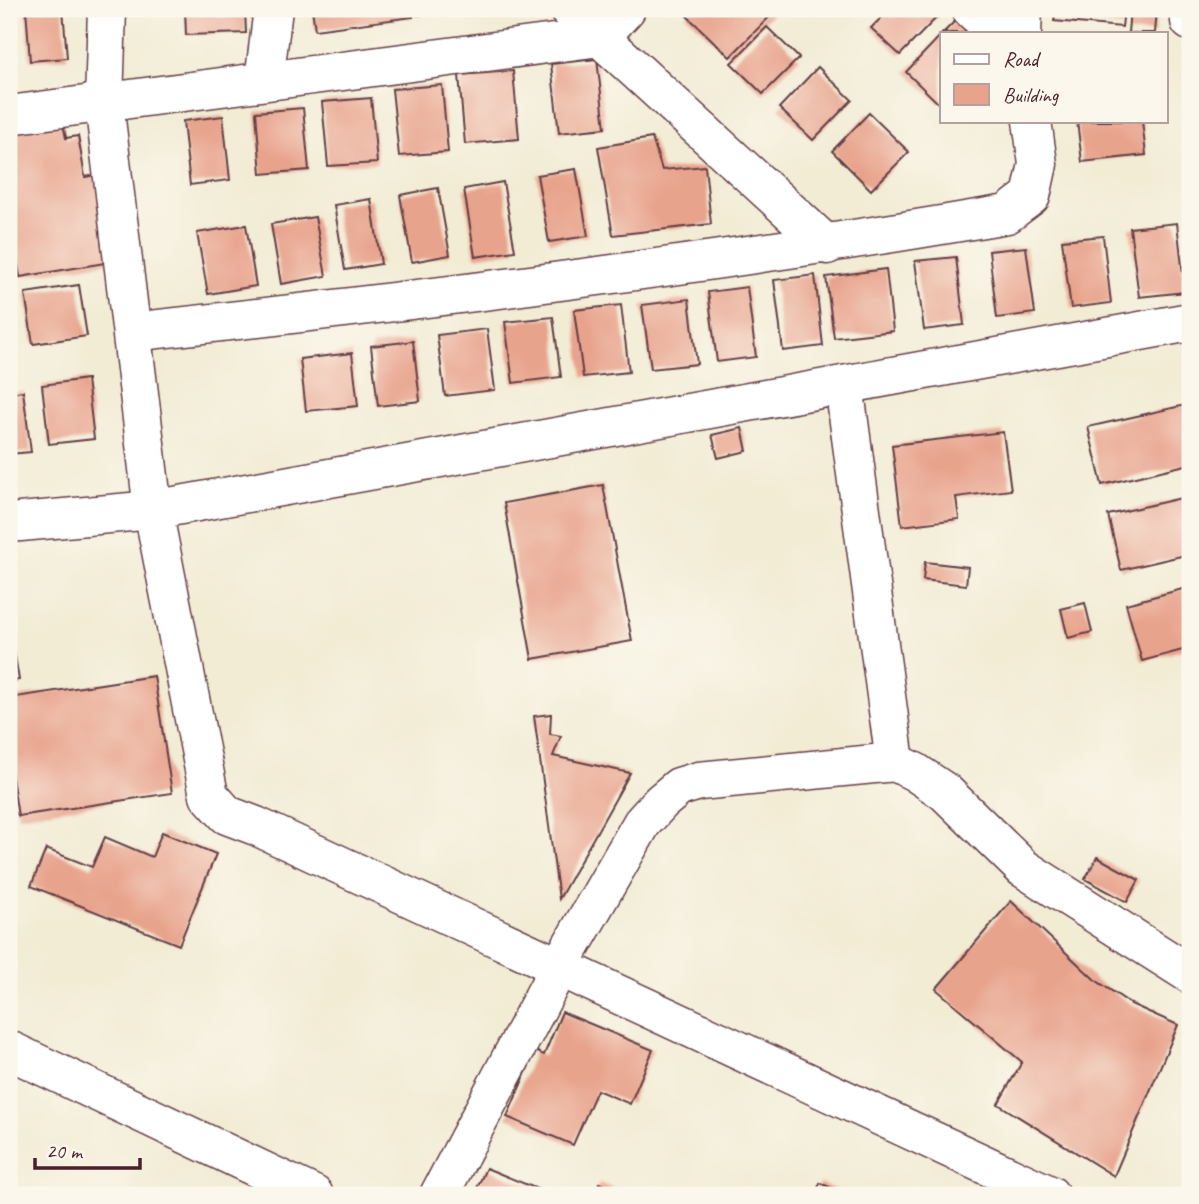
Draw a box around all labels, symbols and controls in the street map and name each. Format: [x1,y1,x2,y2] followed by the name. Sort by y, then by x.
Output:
[940,32,1168,122] legend
[1003,46,1042,72] text: Road
[1003,82,1060,108] text: Building
[35,1127,140,1171] scale bar
[46,1138,84,1164] text: 20 m

